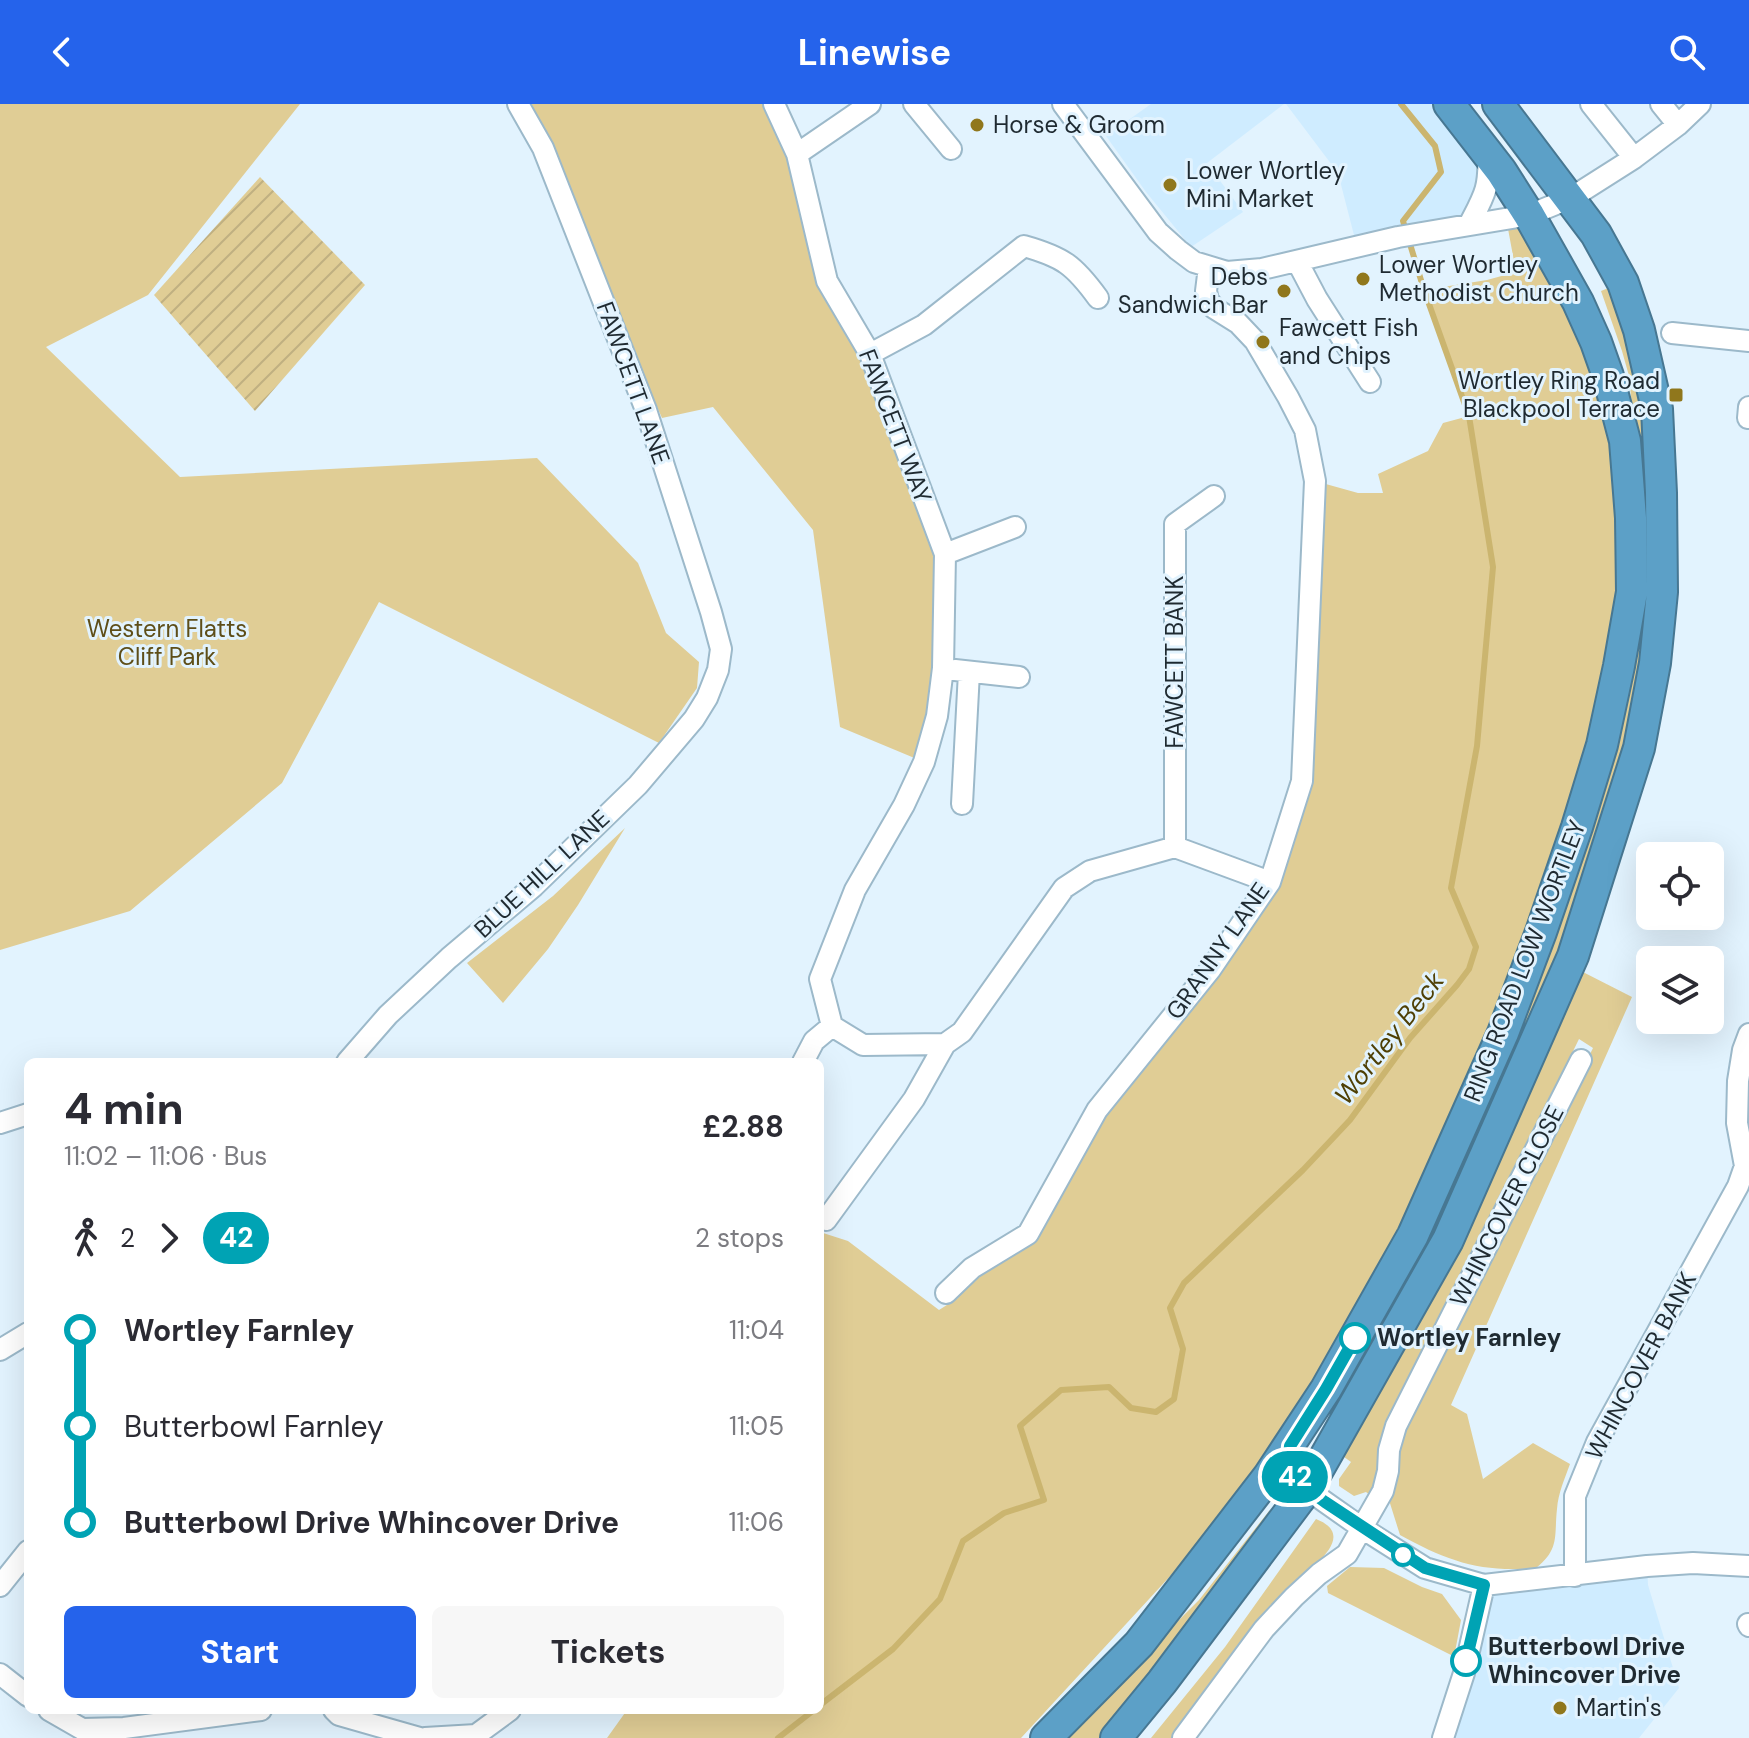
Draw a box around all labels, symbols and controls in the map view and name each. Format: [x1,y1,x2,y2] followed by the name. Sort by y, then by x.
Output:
[798,29,951,76] text: Linewise
[40,30,84,74] icon: back
[1665,30,1709,74] icon: search
[993,109,1165,140] place label: Horse & Groom
[968,116,986,134] marker: Horse & Groom
[1186,155,1345,214] place label: Lower Wortley Mini Market
[1161,176,1179,194] marker: Lower Wortley Mini Market
[1379,249,1579,308] place label: Lower Wortley Methodist Church
[1118,261,1268,320] place label: Debs Sandwich Bar
[1354,270,1372,288] marker: Lower Wortley Methodist Church
[1275,282,1293,300] marker: Debs Sandwich Bar
[590,297,677,468] street label: FAWCETT LANE
[1279,312,1418,371] place label: Fawcett Fish and Chips
[1254,333,1272,351] marker: Fawcett Fish and Chips
[852,345,939,507] street label: FAWCETT WAY
[1458,365,1660,424] place label: Wortley Ring Road Blackpool Terrace
[1667,386,1685,404] marker: Wortley Ring Road Blackpool Terrace
[1159,576,1190,748] street label: FAWCETT BANK
[87,613,247,672] park label: Western Flatts Cliff Park
[467,803,616,944] street label: BLUE HILL LANE
[1456,816,1593,1106] street label: RING ROAD LOW WORTLEY
[1636,842,1724,1034] map controls
[1636,842,1724,930] button: locate
[1159,876,1276,1025] street label: GRANNY LANE
[1636,946,1724,1034] button: layers
[1326,964,1452,1111] water label: Wortley Beck
[64,1080,184,1138] text: 4 min
[1442,1100,1571,1312] street label: WHINCOVER CLOSE
[702,1107,784,1146] text: £2.88
[64,1139,267,1173] text: 11:02 – 11:06 · Bus
[64,1216,108,1260] icon: walk
[147,1216,191,1260] icon: forward
[219,1219,253,1256] text: 42
[120,1221,135,1255] text: 2
[695,1221,784,1255] text: 2 stops
[1578,1267,1703,1465] street label: WHINCOVER BANK
[124,1311,354,1350] text: Wortley Farnley
[729,1313,784,1347] text: 11:04
[1377,1322,1562,1353] place label: Wortley Farnley
[1340,1323,1370,1353] marker: Wortley Farnley
[124,1407,384,1446] text: Butterbowl Farnley
[729,1409,784,1443] text: 11:05
[1259,1451,1331,1503] line badge: 42
[1278,1458,1312,1495] text: 42
[124,1503,619,1542] text: Butterbowl Drive Whincover Drive
[728,1505,784,1539] text: 11:06
[1392,1544,1414,1566] unlabelled marker
[64,1606,416,1698] button: Start
[432,1606,784,1698] button: Tickets
[1488,1631,1685,1690] place label: Butterbowl Drive Whincover Drive
[1451,1646,1481,1676] marker: Butterbowl Drive Whincover Drive
[1576,1692,1662,1723] place label: Martin's
[1551,1699,1569,1717] marker: Martin's

